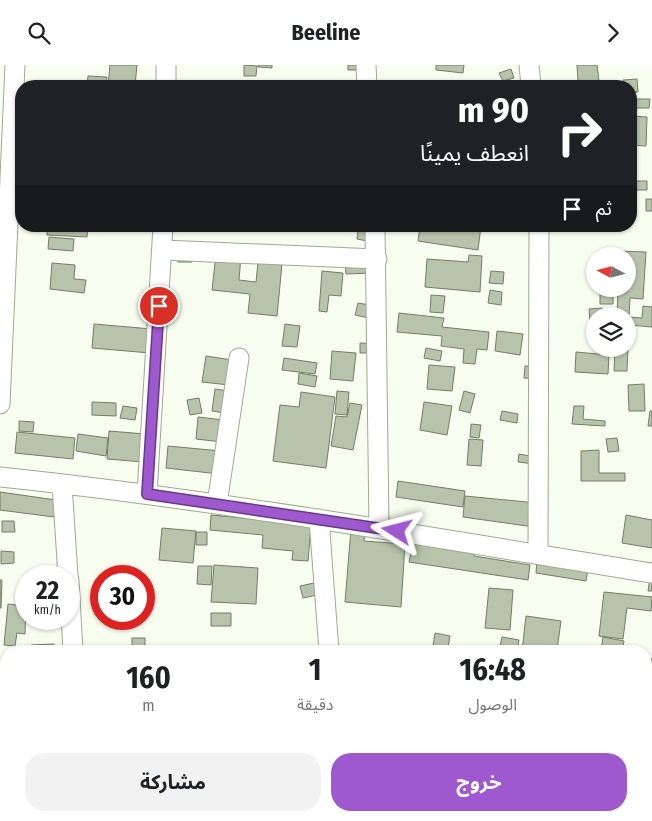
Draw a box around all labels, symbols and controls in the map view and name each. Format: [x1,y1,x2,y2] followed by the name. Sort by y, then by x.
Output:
[25,19,53,47] icon: search
[292,19,361,46] text: Beeline
[599,19,627,47] icon: forward
[458,89,529,131] text: 90 m
[547,100,612,165] icon: right
[420,140,529,167] text: انعطف يمينًا
[558,195,586,223] icon: arrive
[596,197,612,220] text: ثم
[586,247,636,297] north arrow
[586,247,636,357] map controls
[138,285,180,327] pin
[145,292,173,320] icon: arrive
[586,307,636,357] button: layers
[370,504,422,556] position arrow
[90,565,155,630] speed limit sign: 30
[36,576,59,606] text: 22
[34,603,61,617] text: km/h
[309,652,322,688] text: 1
[460,652,526,688] text: 16:48
[126,660,171,696] text: 160
[297,695,333,714] text: دقيقة
[468,695,517,714] text: الوصول
[142,696,155,715] text: m
[25,753,321,811] button: مشاركة
[331,753,627,811] button: خروج

